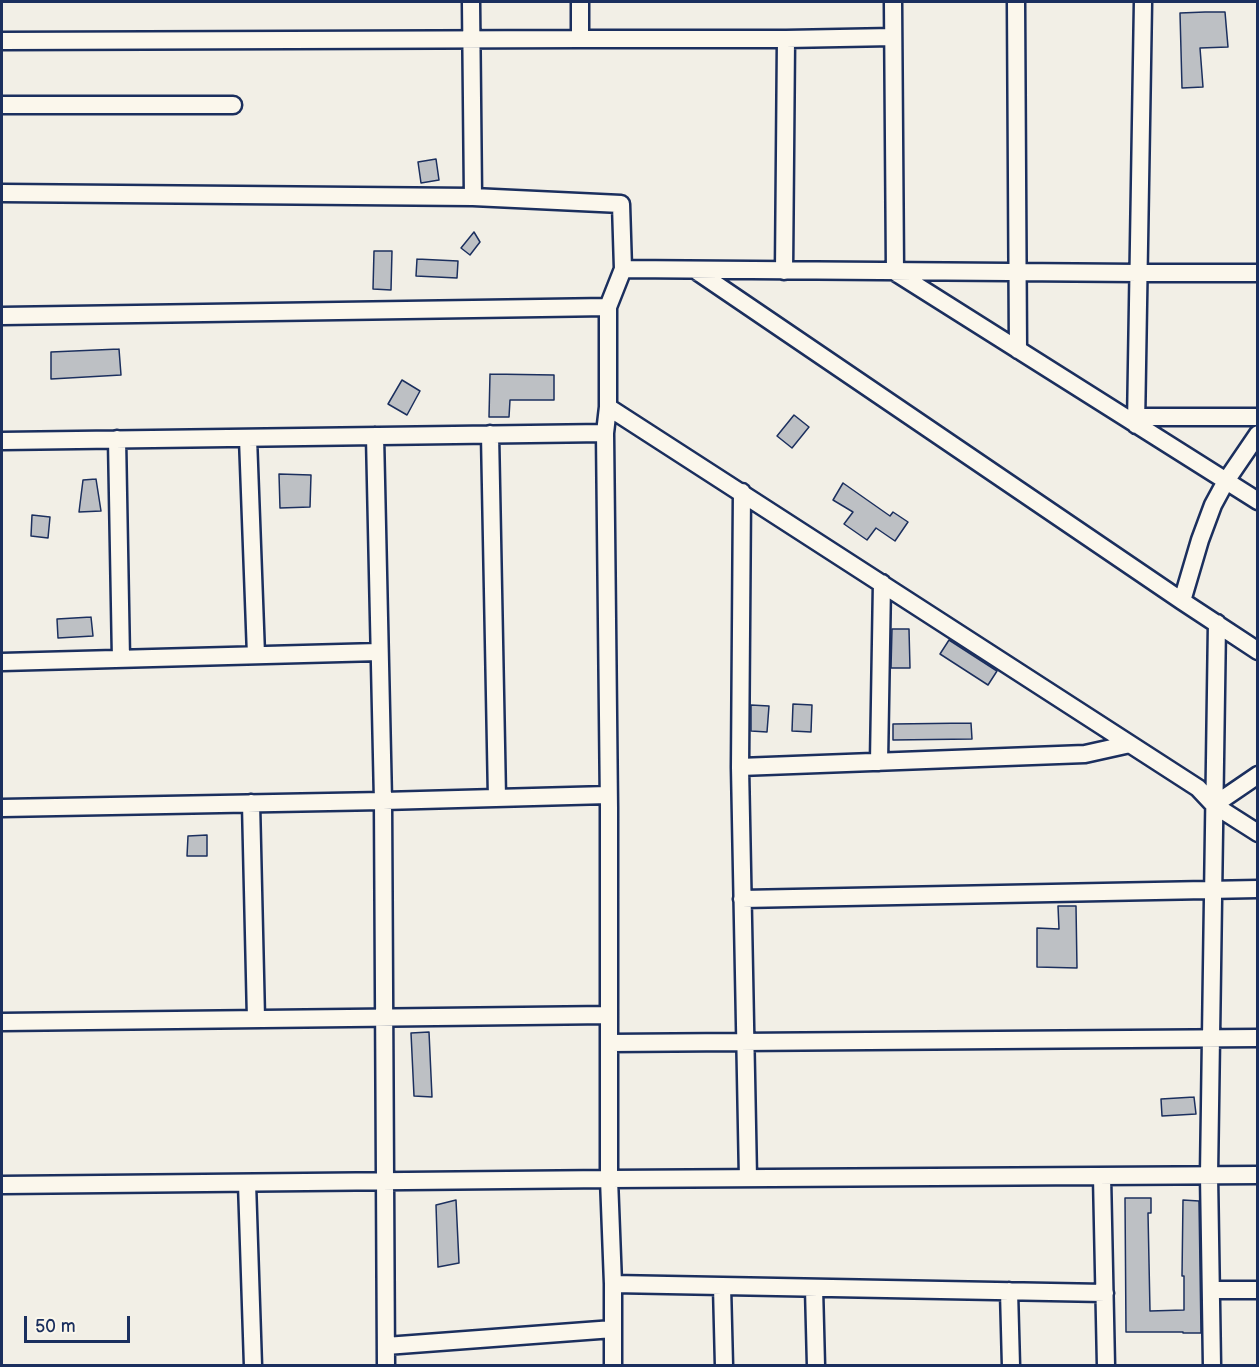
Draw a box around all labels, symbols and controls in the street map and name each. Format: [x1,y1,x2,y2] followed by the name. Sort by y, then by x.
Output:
[27,1304,134,1342] scale bar
[35,1316,76,1337] text: 50 m

